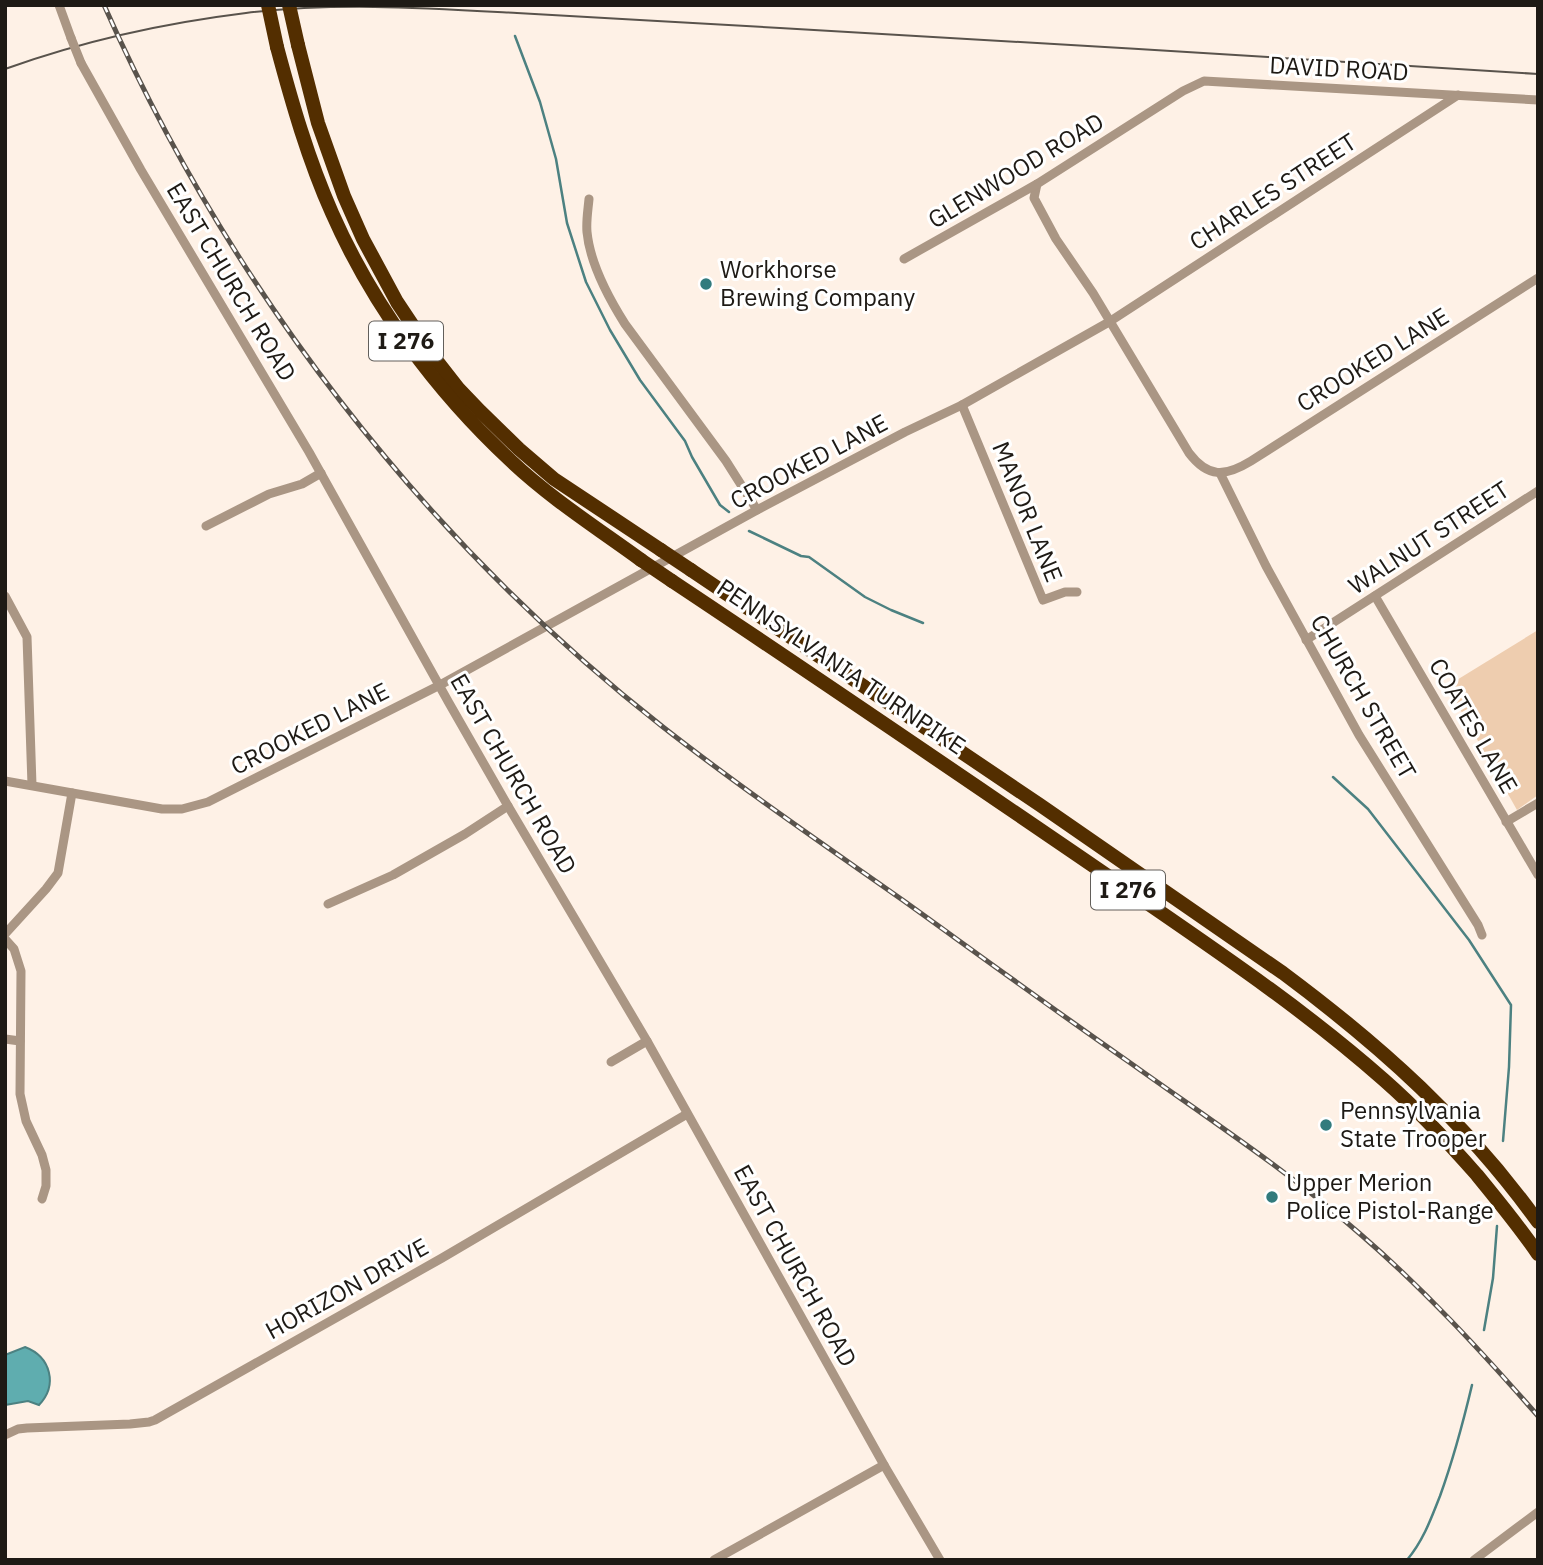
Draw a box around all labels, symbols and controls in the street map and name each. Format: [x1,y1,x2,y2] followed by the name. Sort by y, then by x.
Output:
[1269,48,1410,88] street label: DAVID ROAD
[922,105,1109,235] street label: GLENWOOD ROAD
[1183,125,1362,257] street label: CHARLES STREET
[160,176,304,387] street label: EAST CHURCH ROAD
[720,253,915,313] place label: Workhorse Brewing Company
[698,276,714,292] marker: Workhorse Brewing Company
[1290,300,1455,419] street label: CROOKED LANE
[369,322,443,360] road number: I 276
[724,406,893,516] street label: CROOKED LANE
[985,437,1071,587] street label: MANOR LANE
[1342,473,1515,601] street label: WALNUT STREET
[711,571,972,761] street label: PENNSYLVANIA TURNPIKE
[1304,608,1424,785] street label: CHURCH STREET
[1422,652,1526,799] street label: COATES LANE
[443,667,584,880] street label: EAST CHURCH ROAD
[225,674,394,782] street label: CROOKED LANE
[1091,870,1165,909] road number: I 276
[1340,1094,1487,1154] place label: Pennsylvania State Trooper
[1318,1117,1334,1133] marker: Pennsylvania State Trooper
[727,1159,865,1372] street label: EAST CHURCH ROAD
[1286,1166,1494,1226] place label: Upper Merion Police Pistol-Range
[1264,1189,1280,1205] marker: Upper Merion Police Pistol-Range
[259,1230,434,1346] street label: HORIZON DRIVE

